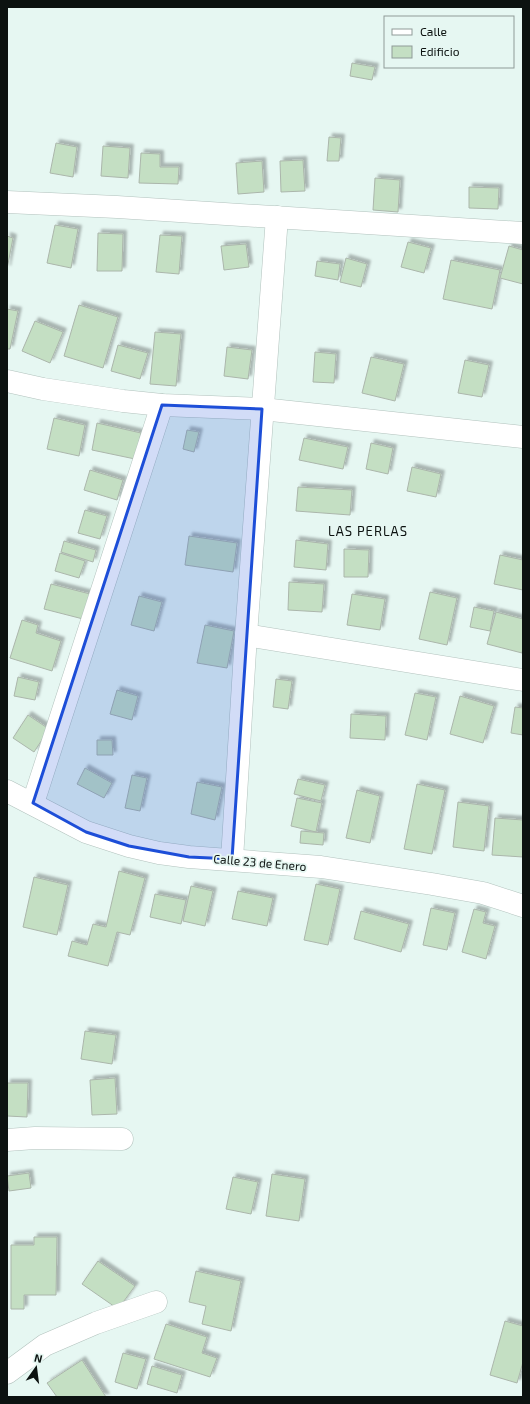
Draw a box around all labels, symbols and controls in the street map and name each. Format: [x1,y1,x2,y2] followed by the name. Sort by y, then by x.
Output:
[384,16,514,68] legend
[420,24,447,38] text: Calle
[420,44,460,58] text: Edificio
[328,523,408,539] district label: LAS PERLAS
[213,851,307,873] street label: Calle 23 de Enero
[16,1348,56,1388] north arrow
[33,1351,44,1365] text: N

